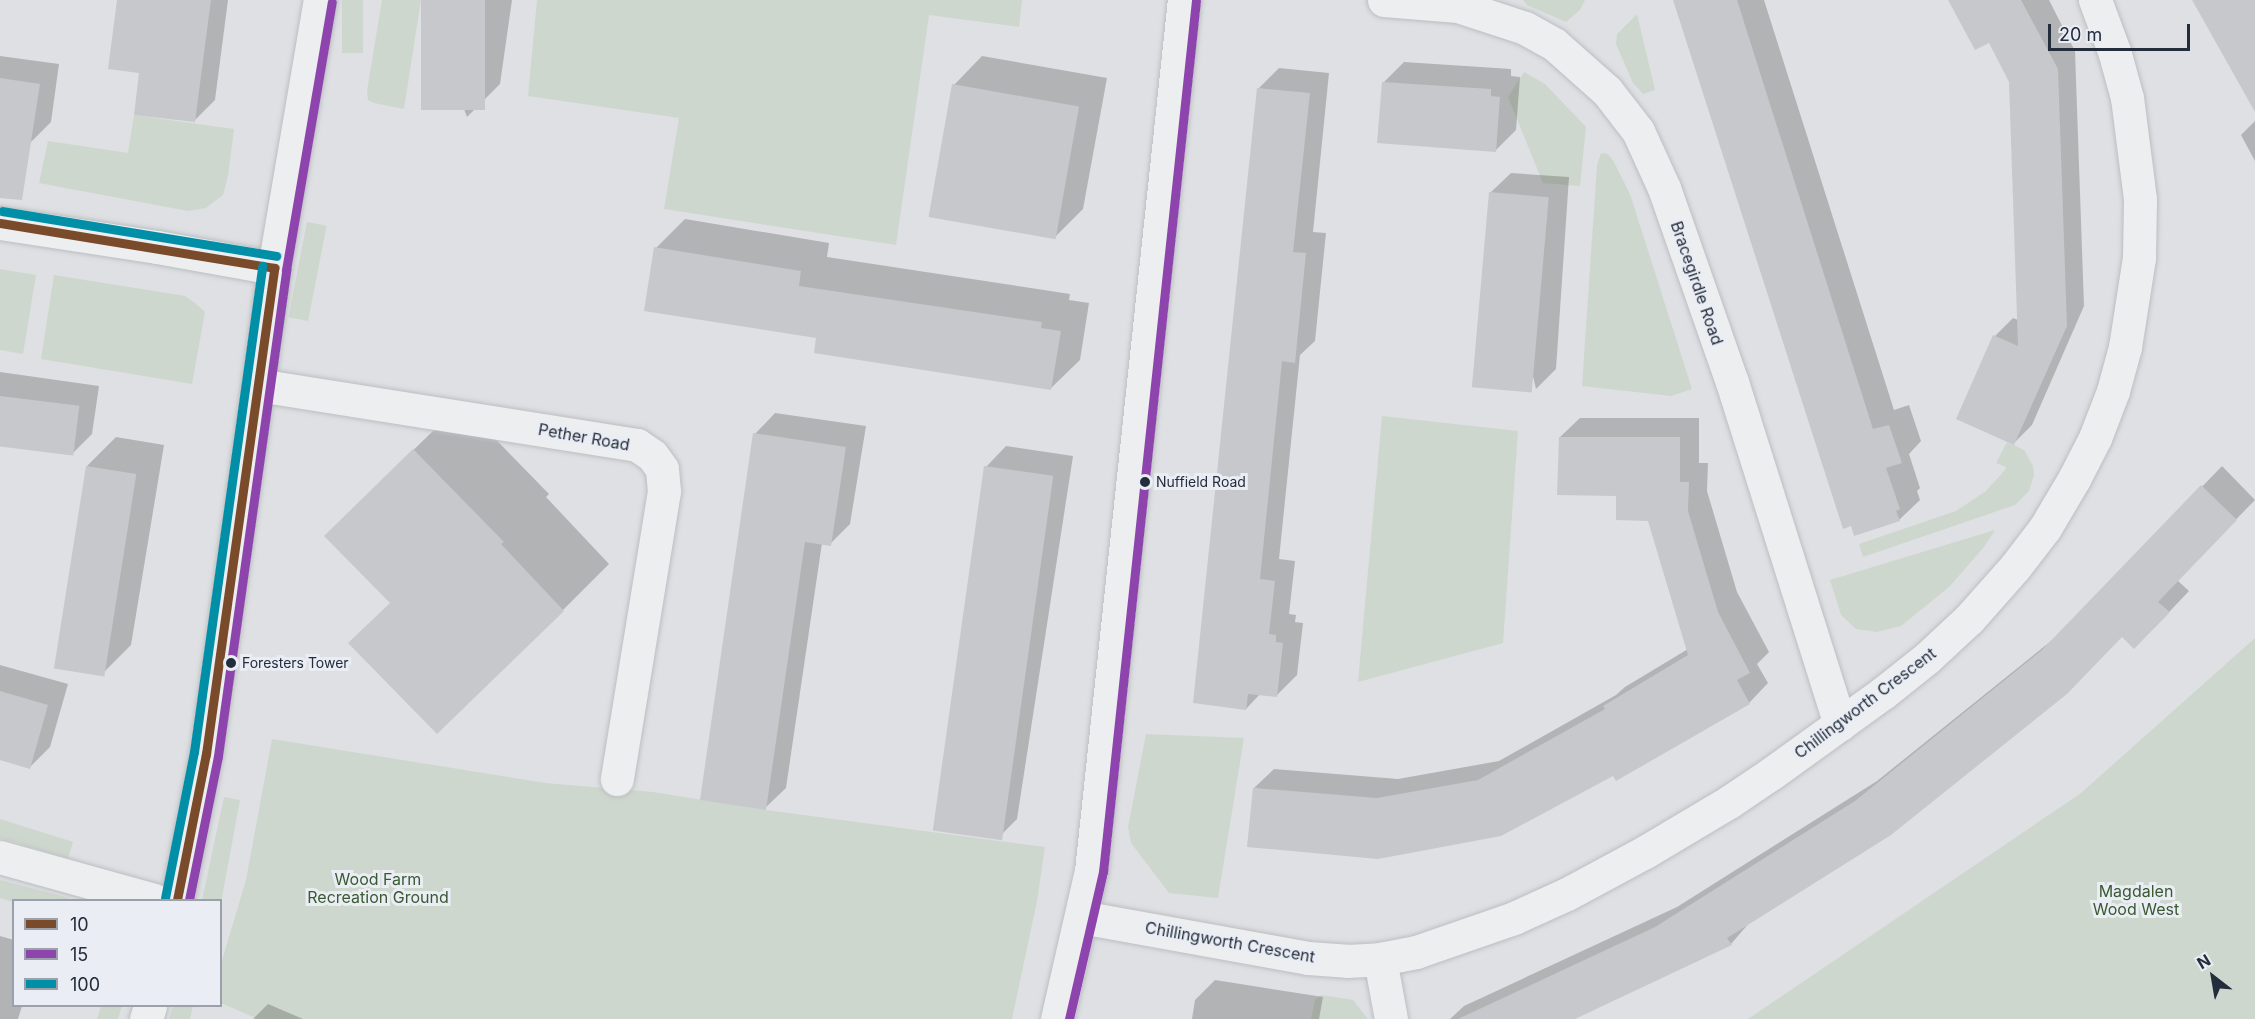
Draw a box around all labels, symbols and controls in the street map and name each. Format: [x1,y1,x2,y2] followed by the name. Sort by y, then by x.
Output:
[2051,12,2194,50] scale bar
[2059,24,2102,45] text: 20 m
[1667,219,1727,347] street label: Bracegirdle Road
[537,420,631,454] street label: Pether Road
[1156,474,1246,490] place label: Nuffield Road
[1139,476,1151,488] marker: Nuffield Road
[1790,644,1940,762] street label: Chillingworth Crescent
[242,655,349,671] place label: Foresters Tower
[225,657,237,669] marker: Foresters Tower
[307,869,449,907] park label: Wood Farm Recreation Ground
[2093,881,2179,919] park label: Magdalen Wood West
[12,899,222,1007] legend
[70,914,89,935] text: 10
[1144,918,1316,966] street label: Chillingworth Crescent
[70,944,88,965] text: 15
[2183,947,2243,1007] north arrow
[2193,950,2214,973] text: N
[70,974,100,995] text: 100

